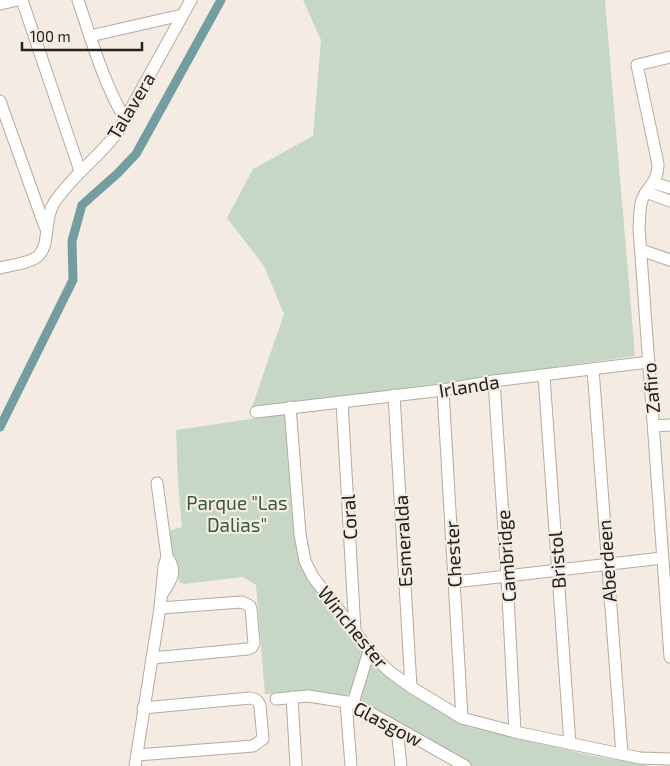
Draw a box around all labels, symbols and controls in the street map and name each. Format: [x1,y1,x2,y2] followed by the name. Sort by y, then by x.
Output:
[22,20,142,52] scale bar
[30,27,71,45] text: 100 m
[102,68,159,143] street label: Talavera
[637,362,664,414] street label: Zafiro
[437,369,501,402] street label: Irlanda
[186,491,288,536] park label: Parque "Las Dalias"
[336,493,361,540] street label: Coral
[389,494,416,588] street label: Esmeralda
[491,509,520,603] street label: Cambridge
[592,519,621,603] street label: Aberdeen
[439,520,466,588] street label: Chester
[543,530,570,589] street label: Bristol
[313,581,394,673] street label: Winchester
[350,696,427,751] street label: Glasgow

